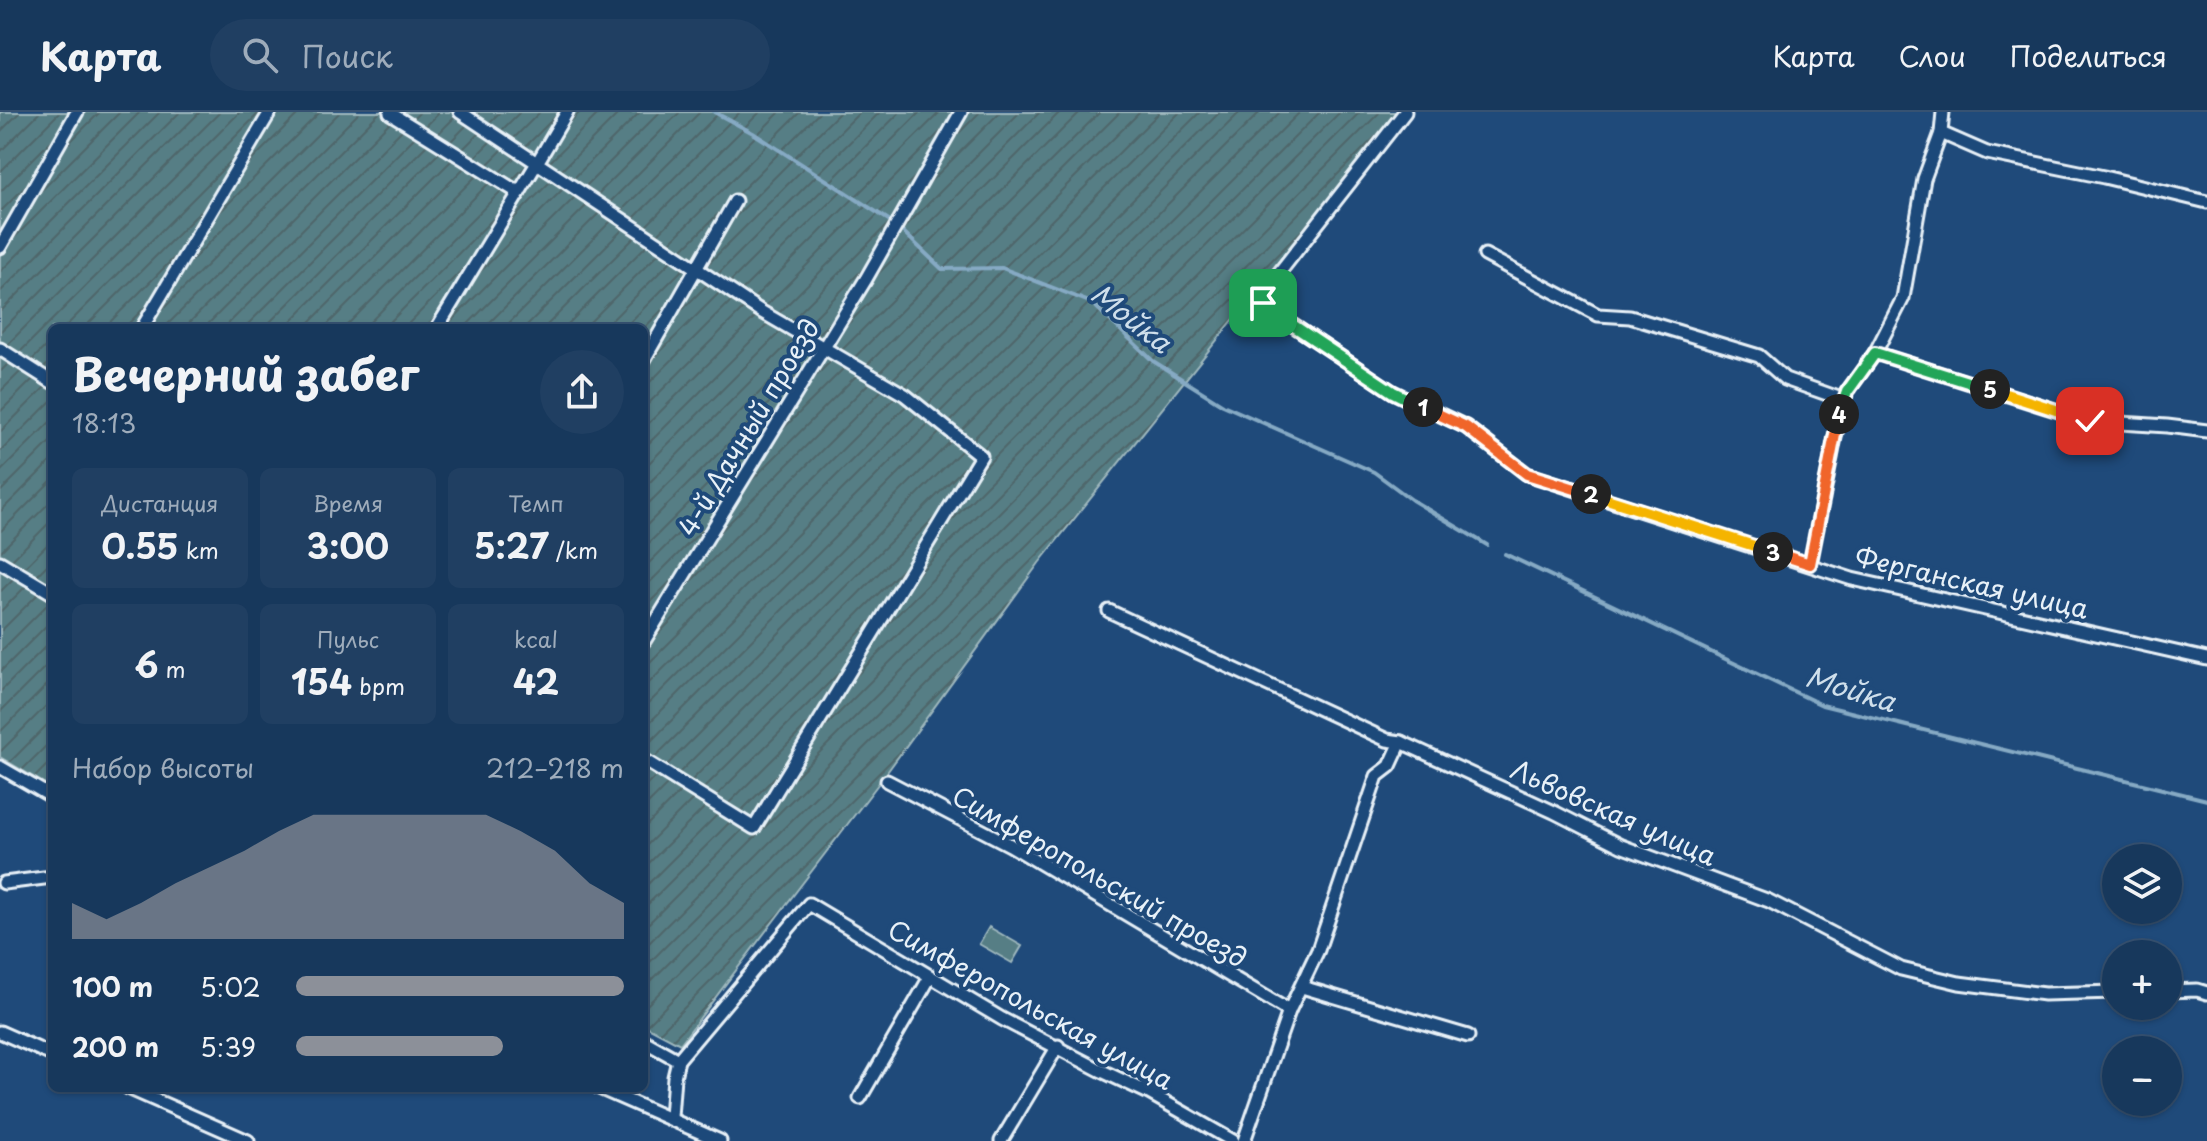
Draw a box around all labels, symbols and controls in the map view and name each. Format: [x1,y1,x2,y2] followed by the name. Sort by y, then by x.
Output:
[210,19,770,91] search box
[40,27,162,84] text: Карта
[238,33,282,77] icon: search
[302,33,393,78] text: Поиск
[1772,34,1855,77] text: Карта
[1899,34,1966,77] text: Слои
[2010,34,2167,77] text: Поделиться
[1229,269,1297,337] pin
[1082,272,1182,363] water label: Мойка
[1241,281,1285,325] icon: arrive
[668,311,828,543] street label: 4-й Дачный проезд
[72,340,419,406] text: Вечерний забег
[540,350,624,434] button: share
[1970,369,2010,409] pin: 5
[1983,372,1997,405] text: 5
[1403,387,1443,427] pin: 1
[2056,387,2124,455] pin
[1418,390,1428,423] text: 1
[1819,394,1859,434] pin: 4
[1832,397,1846,430] text: 4
[2068,399,2112,443] icon: check
[72,403,136,442] text: 18:13
[1571,474,1611,514] pin: 2
[1583,477,1599,510] text: 2
[102,486,218,519] text: Дистанция
[313,486,383,519] text: Время
[508,486,564,519] text: Темп
[101,519,179,571] text: 0.55
[307,519,389,571] text: 3:00
[474,519,549,571] text: 5:27
[1753,532,1793,572] pin: 3
[179,533,219,566] text: km
[549,533,598,566] text: /km
[1766,535,1780,568] text: 3
[1852,536,2093,628] street label: Ферганская улица
[317,622,379,655] text: Пульс
[514,622,558,655] text: kcal
[134,638,158,690] text: 6
[158,652,186,685] text: m
[1801,654,1902,722] water label: Мойка
[291,655,352,707] text: 154
[513,655,559,707] text: 42
[352,669,405,702] text: bpm
[72,748,254,787] text: Набор высоты
[486,748,624,787] text: 212–218 m
[1505,749,1724,875] street label: Львовская улица
[945,775,1255,977] street label: Симферопольский проезд
[2102,844,2182,1116] map controls
[2102,844,2182,924] button: layers
[881,909,1181,1099] street label: Симферопольская улица
[2102,940,2182,1020] button: +
[72,967,153,1006] text: 100 m
[200,967,261,1006] text: 5:02
[72,1027,159,1066] text: 200 m
[200,1027,256,1066] text: 5:39
[2102,1036,2182,1116] button: −

